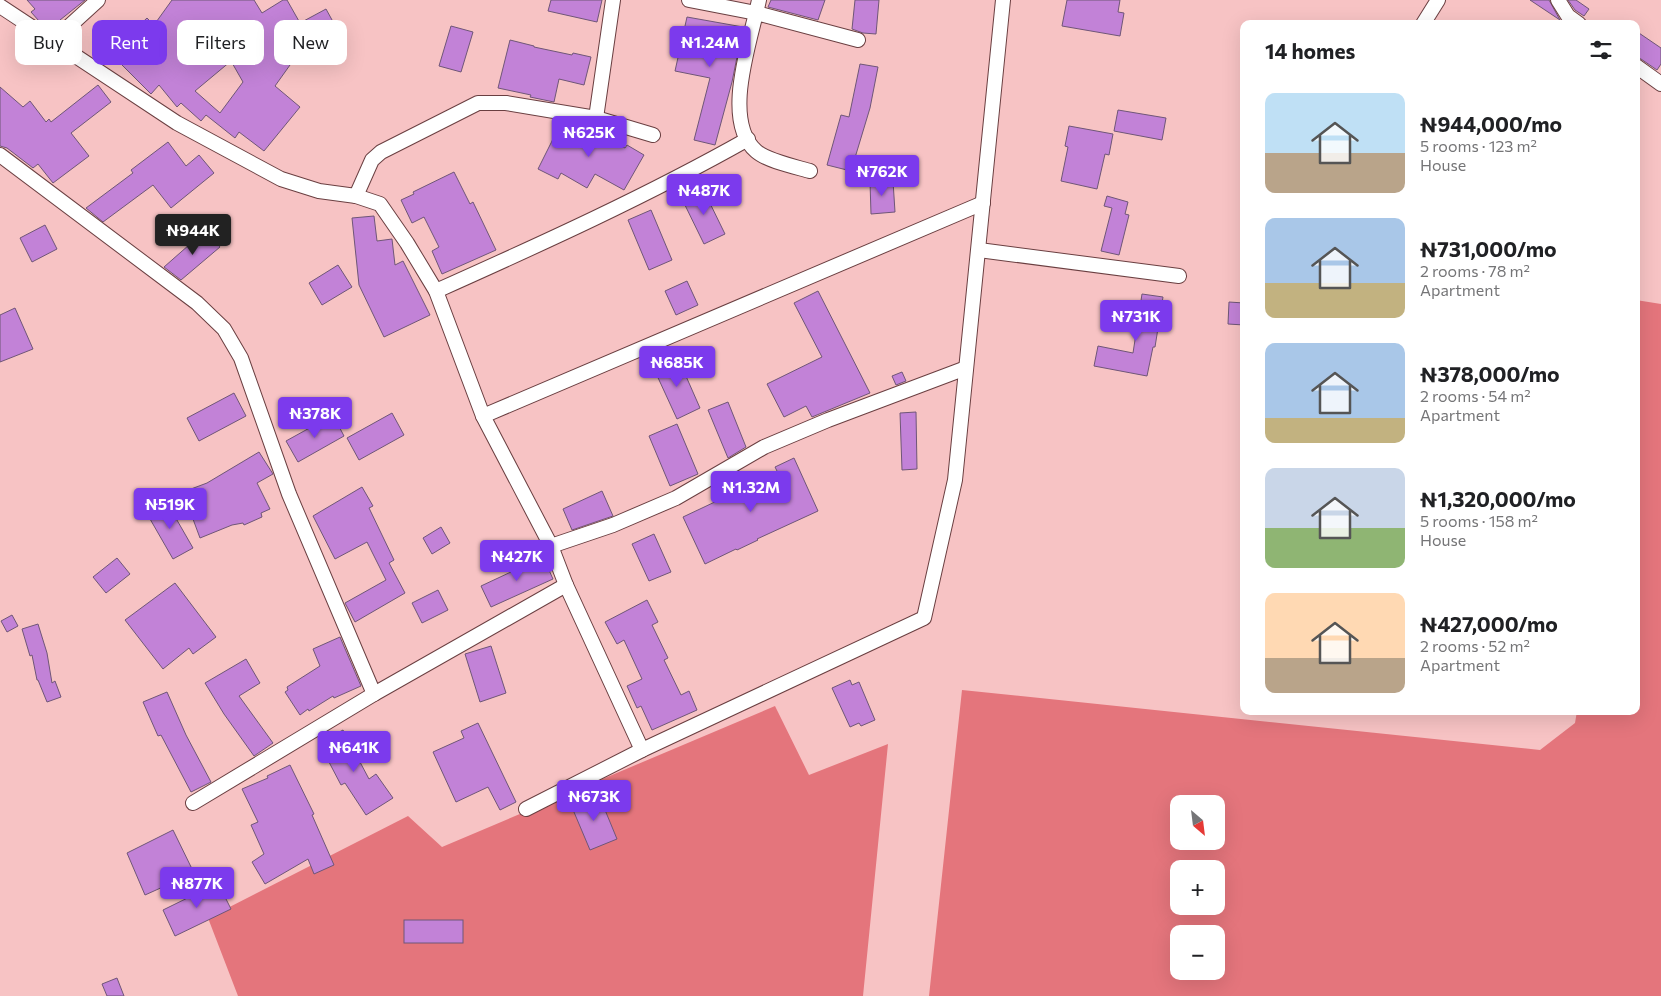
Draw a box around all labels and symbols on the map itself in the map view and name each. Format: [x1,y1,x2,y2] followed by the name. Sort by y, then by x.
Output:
[669,26,751,68] pin: ₦1.24M
[554,116,624,158] pin: ₦625K
[847,154,917,197] pin: ₦762K
[669,174,739,216] pin: ₦487K
[158,214,228,256] pin: ₦944K
[1101,300,1171,342] pin: ₦731K
[642,346,712,388] pin: ₦685K
[280,396,350,439] pin: ₦378K
[710,470,792,513] pin: ₦1.32M
[135,488,205,530] pin: ₦519K
[482,540,552,582] pin: ₦427K
[319,730,389,773] pin: ₦641K
[559,780,629,822] pin: ₦673K
[1170,795,1225,850] north arrow
[162,866,232,909] pin: ₦877K

